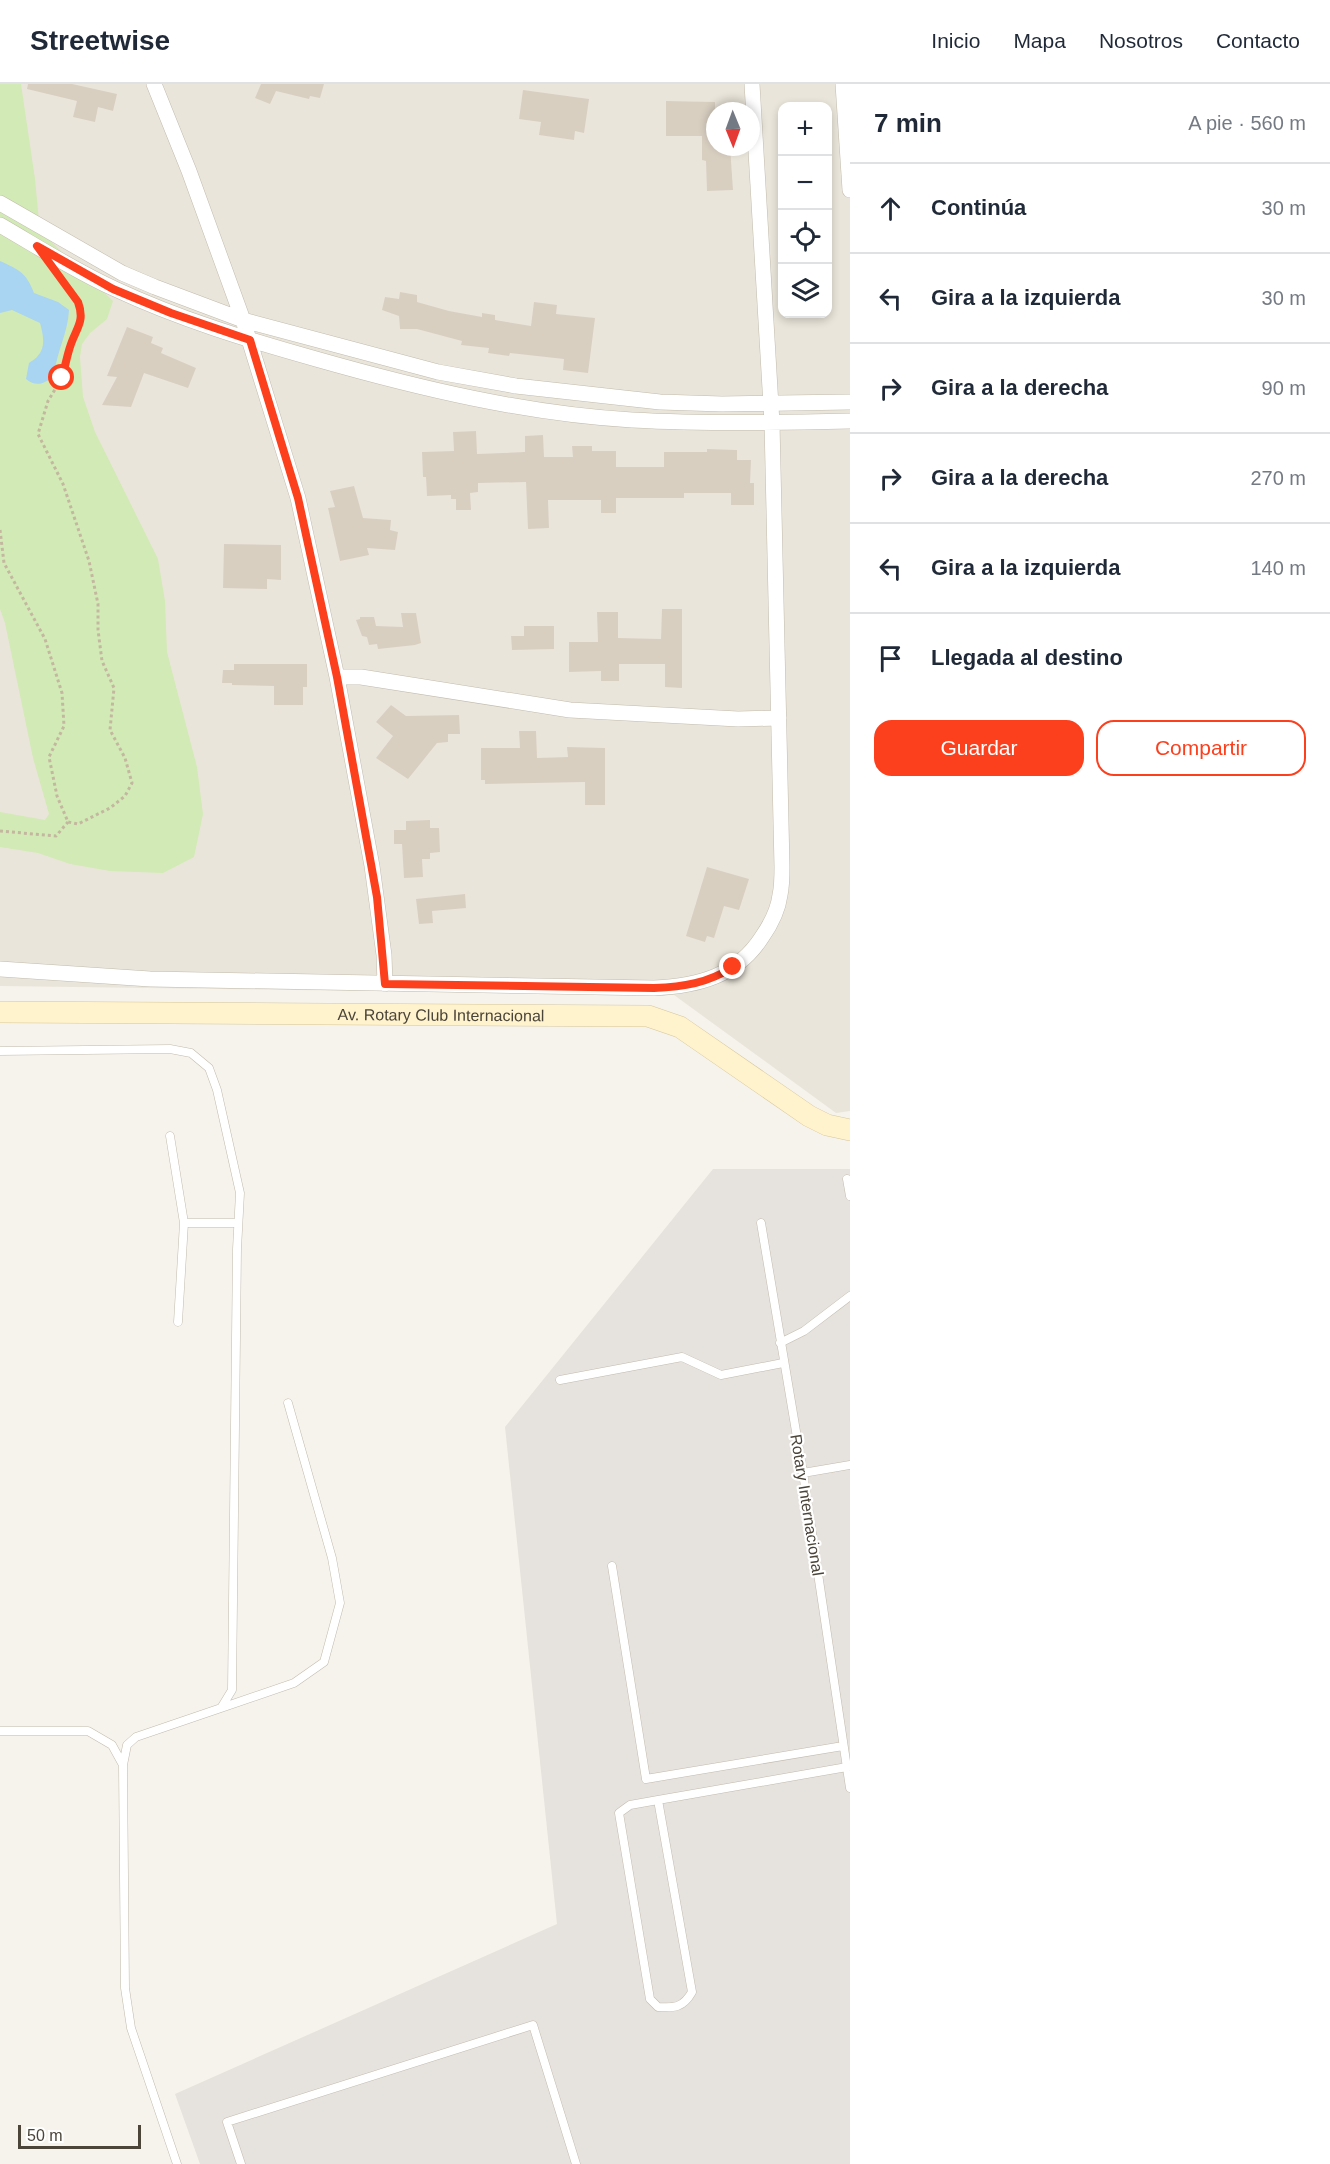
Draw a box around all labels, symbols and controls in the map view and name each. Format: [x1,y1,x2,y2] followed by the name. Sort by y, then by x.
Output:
[30,25,170,56] text: Streetwise
[931,29,980,52] text: Inicio
[1013,29,1066,52] text: Mapa
[1099,29,1183,52] text: Nosotros
[1216,29,1300,52] text: Contacto
[706,102,760,156] north arrow
[778,102,832,318] map controls
[778,102,832,156] button: +
[874,108,942,138] text: 7 min
[1188,112,1306,134] text: A pie · 560 m
[778,156,832,210] button: −
[874,192,907,225] icon: ahead
[931,195,1026,220] text: Continúa
[1262,197,1306,219] text: 30 m
[778,210,832,264] button: locate
[778,264,832,318] button: layers
[874,282,907,315] icon: left
[931,285,1121,310] text: Gira a la izquierda
[1262,287,1306,309] text: 30 m
[48,364,74,390] route start
[874,372,907,405] icon: right
[931,375,1108,400] text: Gira a la derecha
[1262,377,1306,399] text: 90 m
[874,462,907,495] icon: right
[931,465,1108,490] text: Gira a la derecha
[1250,467,1306,489] text: 270 m
[874,552,907,585] icon: left
[931,555,1121,580] text: Gira a la izquierda
[1250,557,1306,579] text: 140 m
[874,642,907,675] icon: arrive
[931,645,1123,670] text: Llegada al destino
[874,720,1084,776] button: Guardar
[1096,720,1306,776] button: Compartir
[719,953,745,979] route end
[338,1006,544,1024] street label: Av. Rotary Club Internacional
[787,1433,827,1577] street label: Rotary Internacional
[18,2122,141,2150] scale bar
[27,2127,63,2144] text: 50 m

